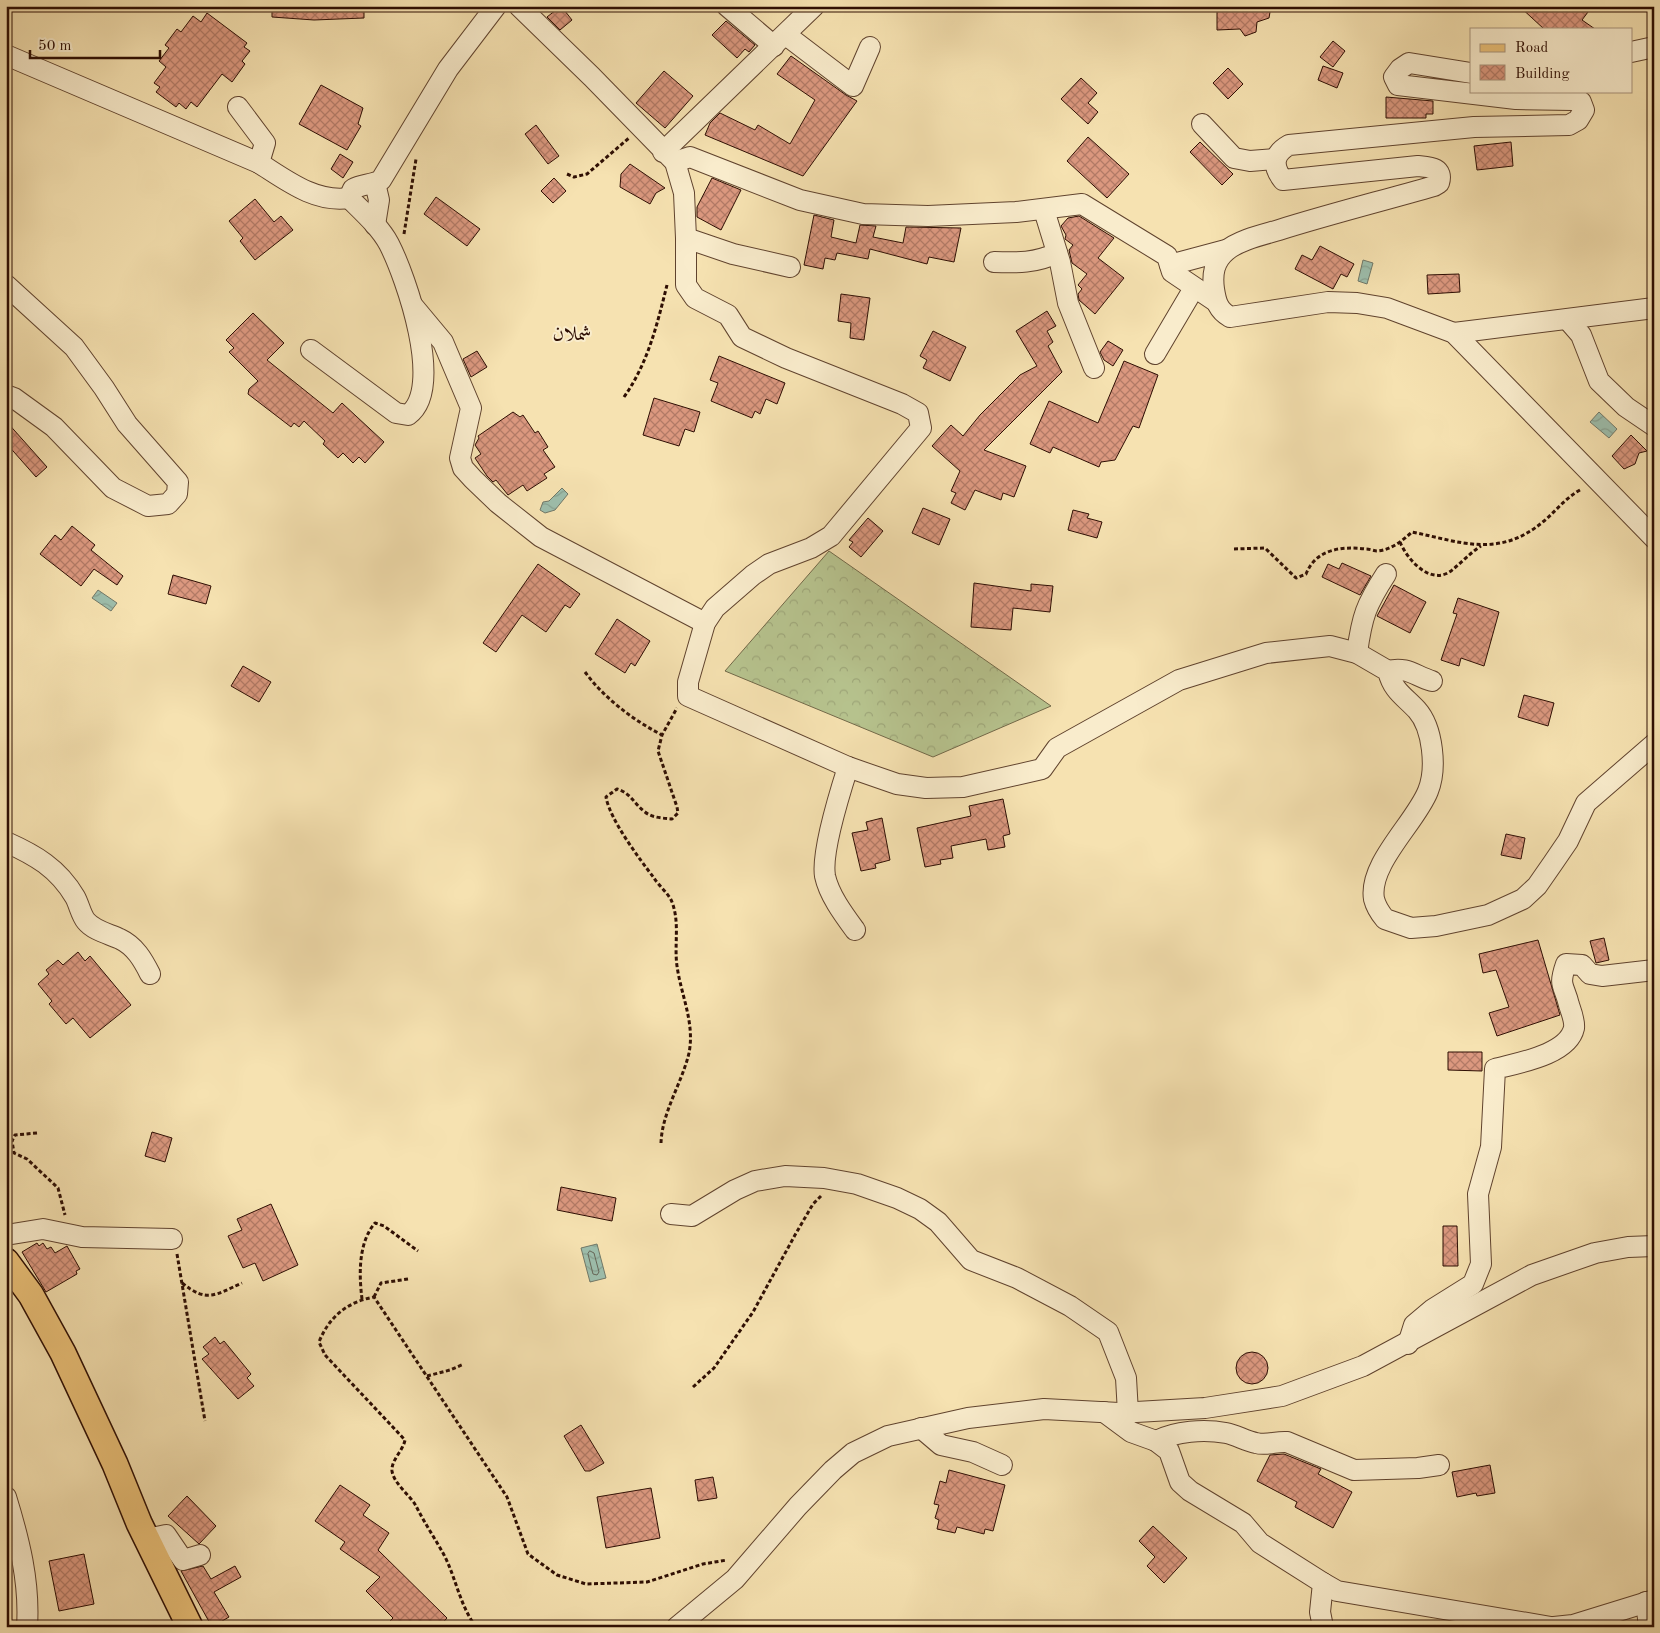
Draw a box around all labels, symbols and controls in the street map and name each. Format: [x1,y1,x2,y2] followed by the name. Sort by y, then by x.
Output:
[30,28,160,60] scale bar
[1470,28,1632,92] legend
[38,39,72,54] text: 50 m
[1515,41,1549,56] text: Road
[1515,67,1570,82] text: Building
[552,325,592,345] district label: شملان

